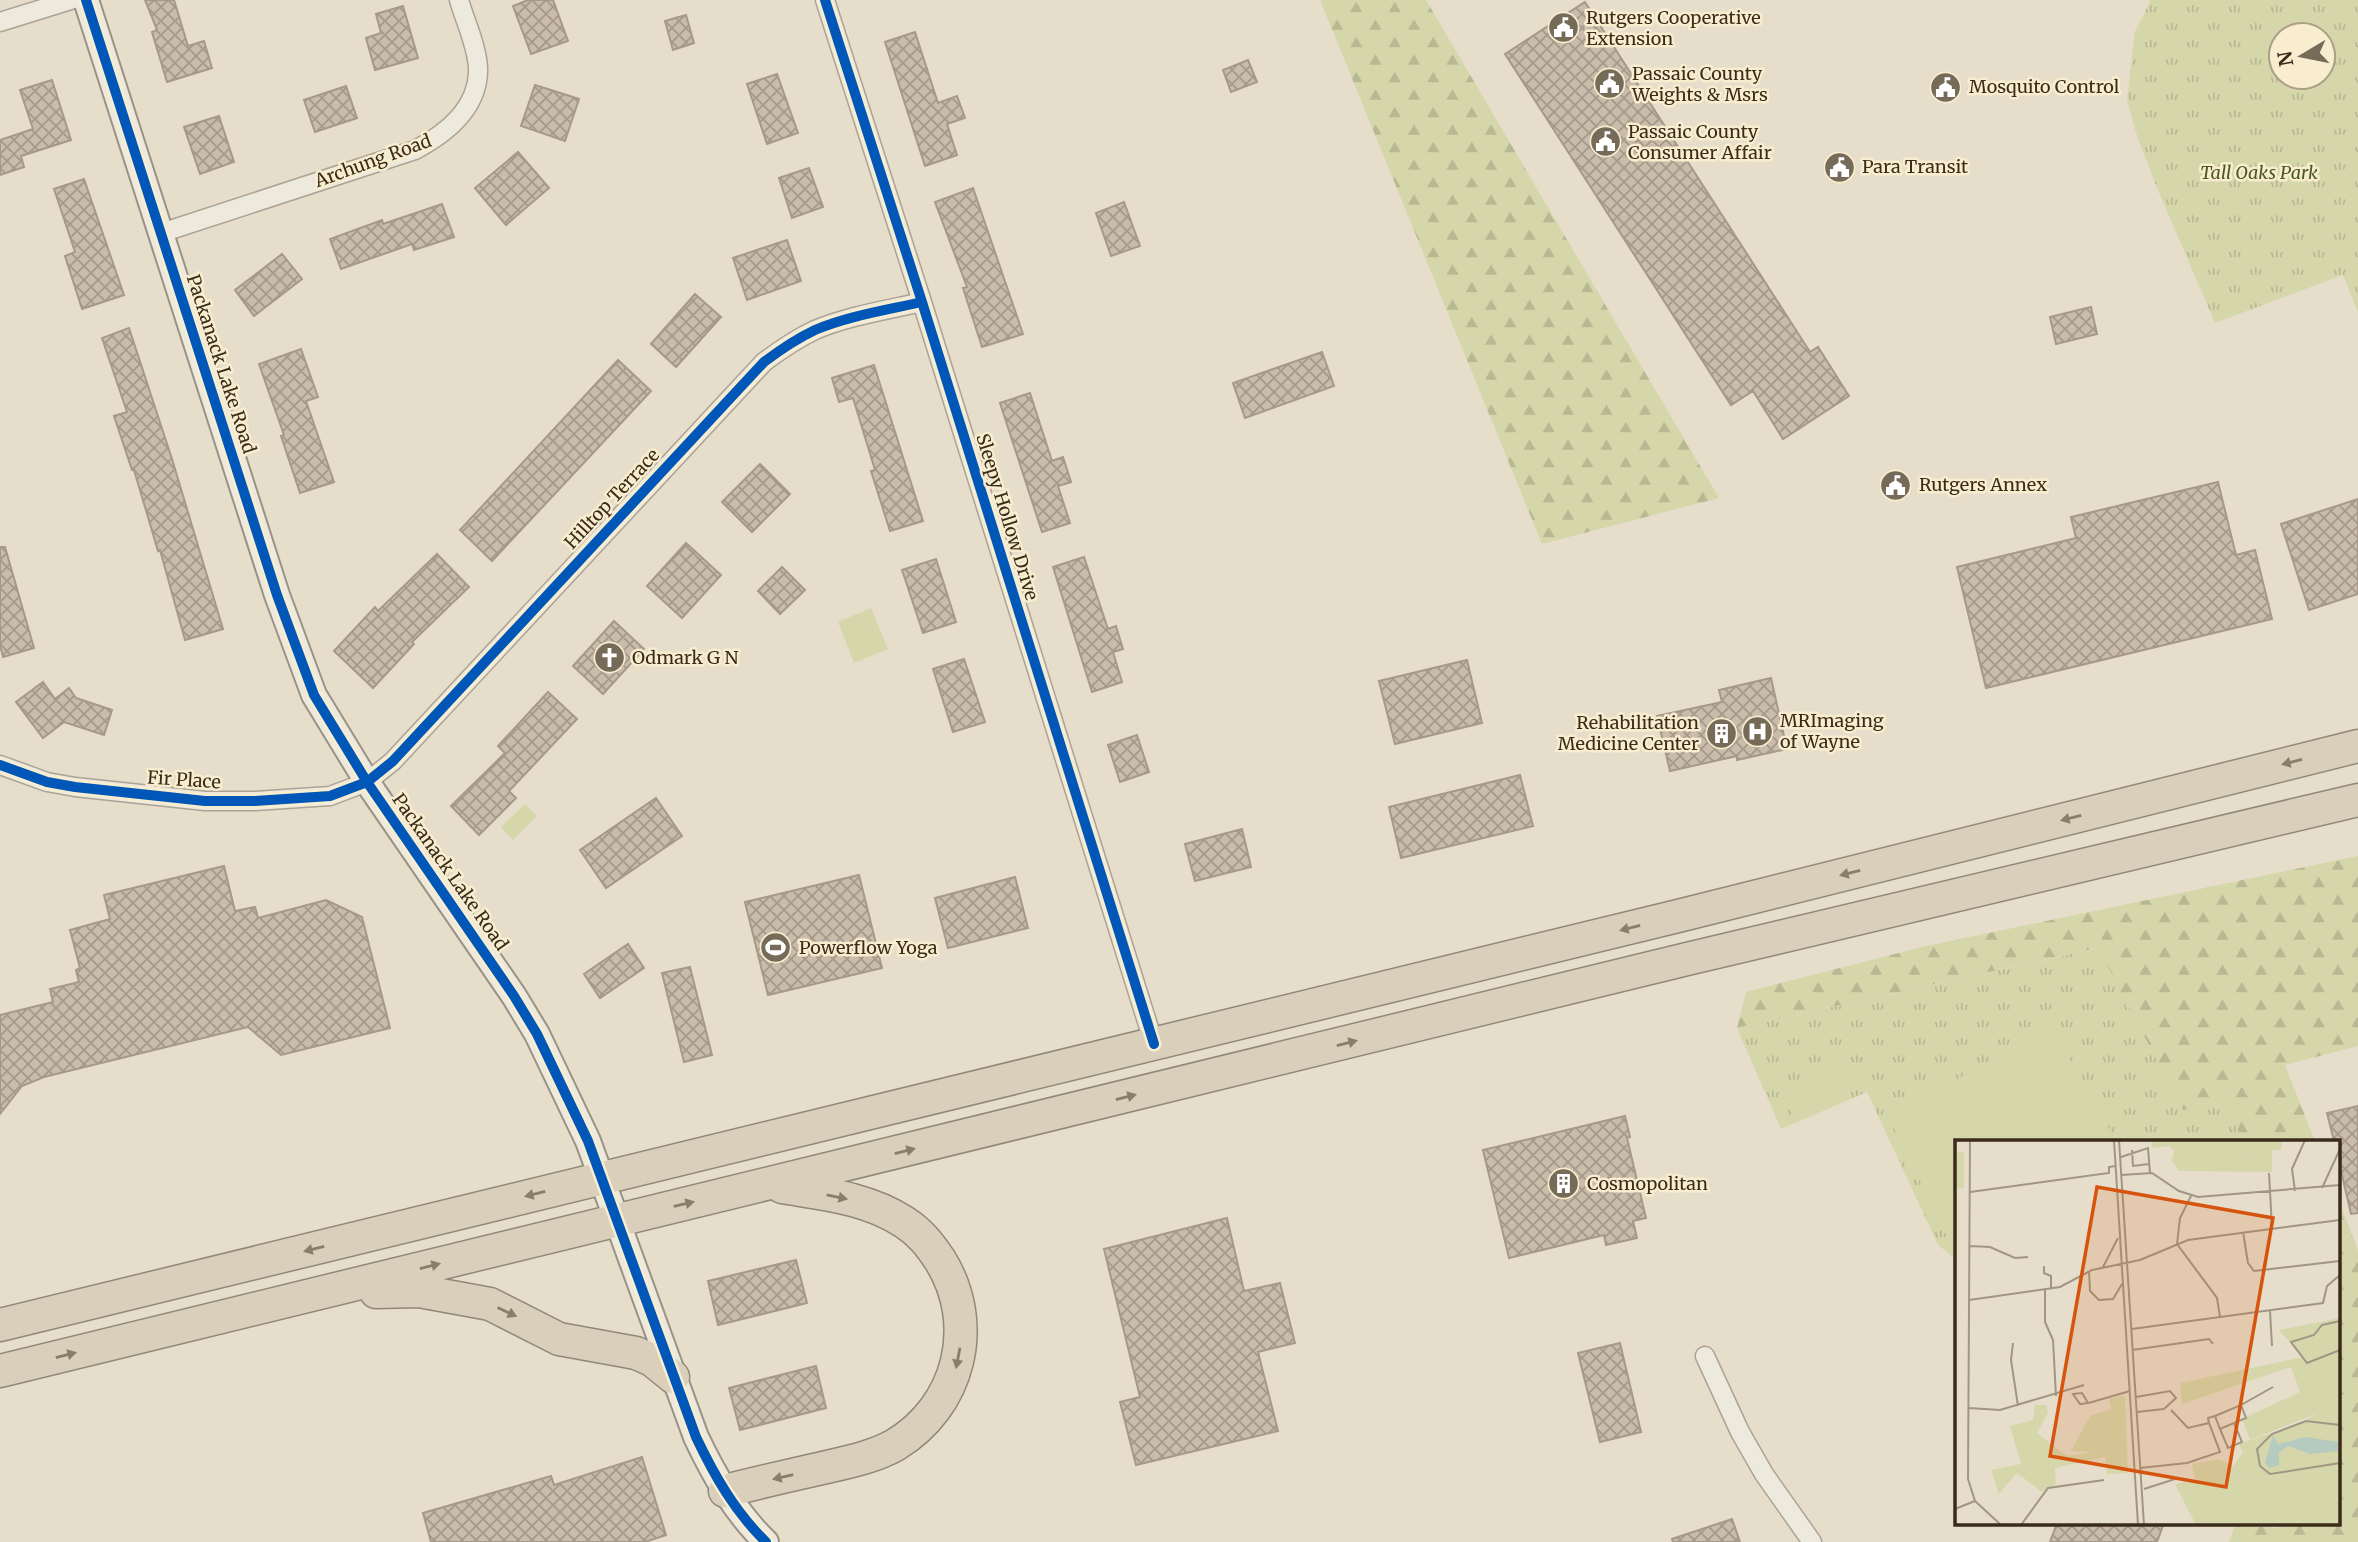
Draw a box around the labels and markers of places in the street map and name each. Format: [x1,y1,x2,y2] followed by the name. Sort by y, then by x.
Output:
[1586,6,1761,50] place label: Rutgers Cooperative Extension
[1546,11,1580,45] public building icon: Rutgers Cooperative Extension
[1631,62,1768,106] place label: Passaic County Weights & Msrs
[1592,67,1626,101] public building icon: Passaic County Weights & Msrs
[1929,70,1963,104] public building icon: Mosquito Control
[1969,75,2120,98] place label: Mosquito Control
[1628,120,1772,164] place label: Passaic County Consumer Affair
[1588,125,1622,159] public building icon: Passaic County Consumer Affair
[1822,150,1856,184] public building icon: Para Transit
[1862,155,1968,178] place label: Para Transit
[1879,468,1913,502] public building icon: Rutgers Annex
[1919,473,2047,496] place label: Rutgers Annex
[592,641,626,675] church icon: Odmark G N
[632,646,738,669] place label: Odmark G N
[1780,709,1884,753] place label: MRImaging of Wayne
[1558,711,1699,755] place label: Rehabilitation Medicine Center
[1740,714,1774,748] hospital icon: MRImaging of Wayne
[1705,716,1739,750] building icon: Rehabilitation Medicine Center
[759,931,793,965] sports icon: Powerflow Yoga
[799,936,938,959] place label: Powerflow Yoga
[1547,1167,1581,1201] building icon: Cosmopolitan
[1587,1172,1708,1195] place label: Cosmopolitan

